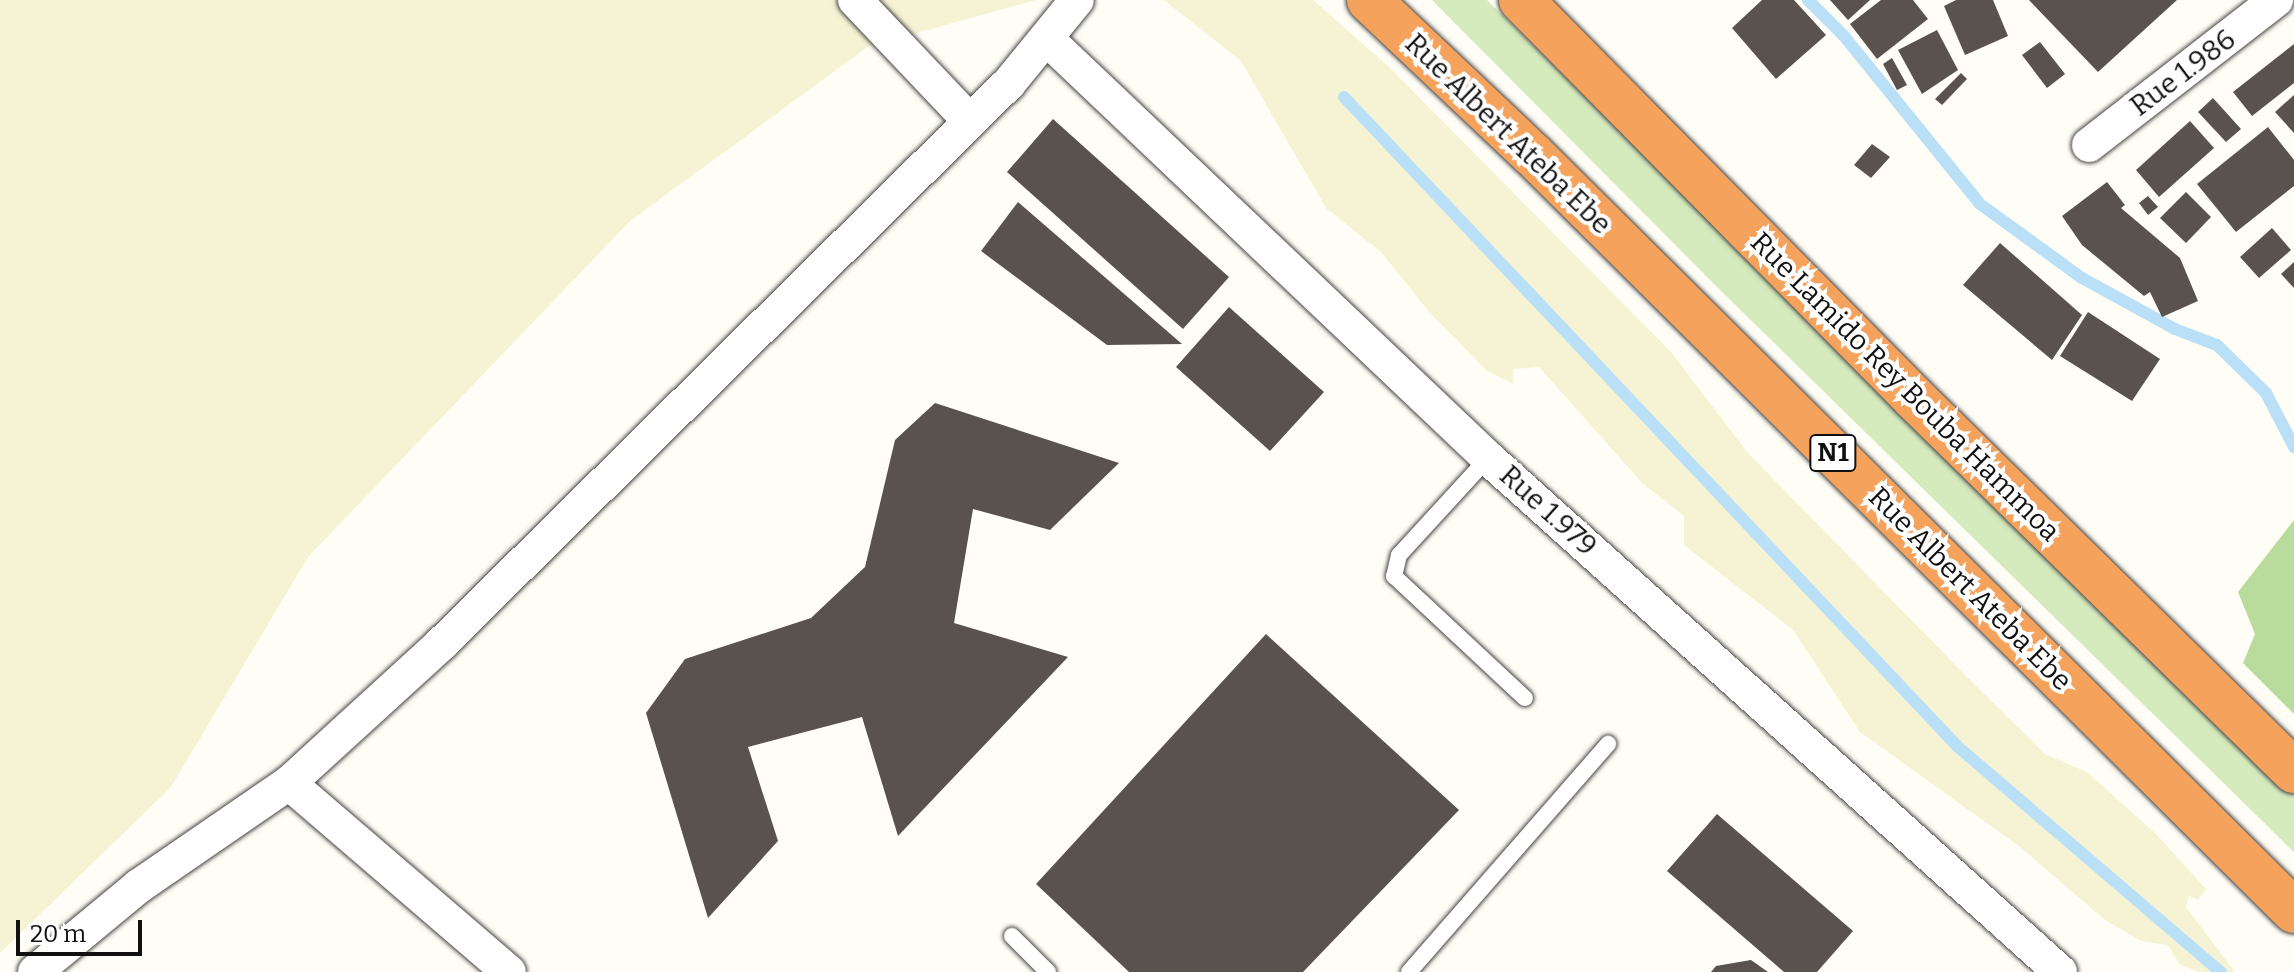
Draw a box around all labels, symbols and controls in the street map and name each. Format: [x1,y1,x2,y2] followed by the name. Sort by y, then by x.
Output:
[2124,23,2242,123] street label: Rue 1.986
[1398,27,1618,241] street label: Rue Albert Ateba Ebe
[1743,225,2067,549] street label: Rue Lamido Rey Bouba Hammoa
[1809,431,1857,475] road number: N1
[1493,459,1603,563] street label: Rue 1.979
[1861,480,2079,698] street label: Rue Albert Ateba Ebe
[20,904,146,954] scale bar
[30,920,86,948] text: 20 m

